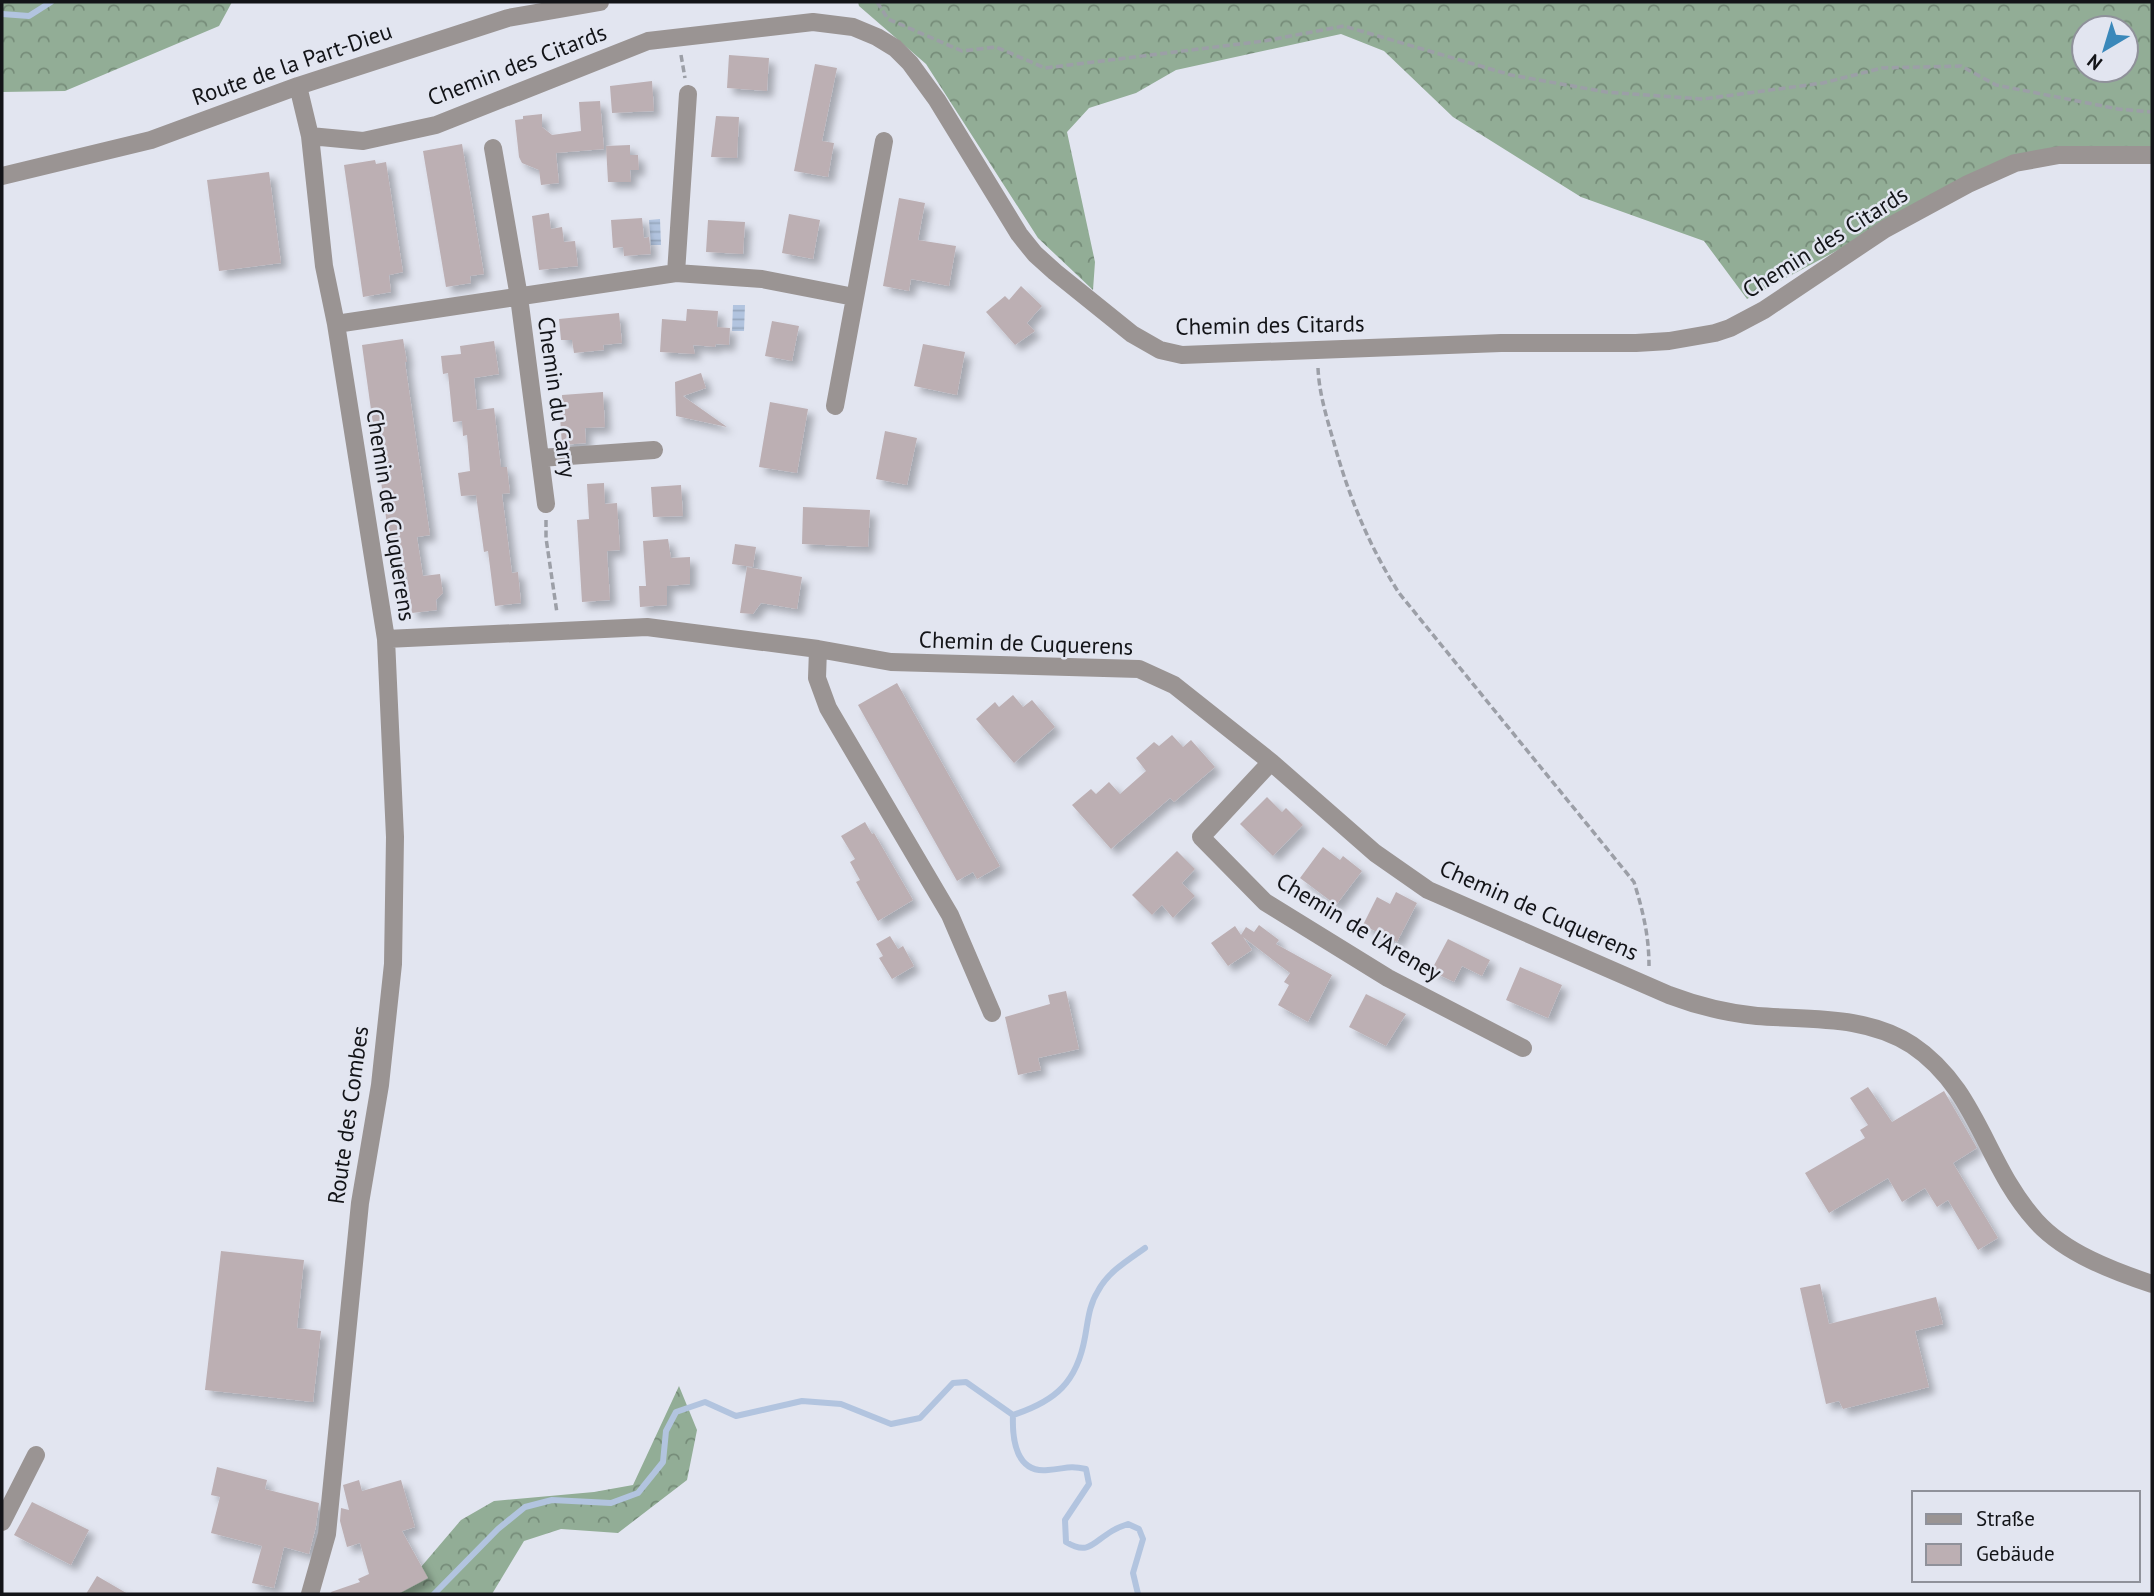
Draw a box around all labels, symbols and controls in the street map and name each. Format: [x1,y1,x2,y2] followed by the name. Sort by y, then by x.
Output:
[2070,14,2140,84] north arrow
[188,16,396,111] street label: Route de la Part-Dieu
[423,17,610,112] street label: Chemin des Citards
[2082,49,2107,76] text: N
[1737,179,1913,304] street label: Chemin des Citards
[1175,308,1365,341] street label: Chemin des Citards
[532,315,583,480] street label: Chemin du Carry
[360,407,423,623] street label: Chemin de Cuquerens
[918,624,1134,661] street label: Chemin de Cuquerens
[1435,853,1643,966] street label: Chemin de Cuquerens
[1271,866,1447,987] street label: Chemin de l'Areney
[321,1024,374,1206] street label: Route des Combes
[1912,1491,2140,1582] legend
[1976,1505,2035,1532] text: Straße
[1976,1540,2055,1567] text: Gebäude

